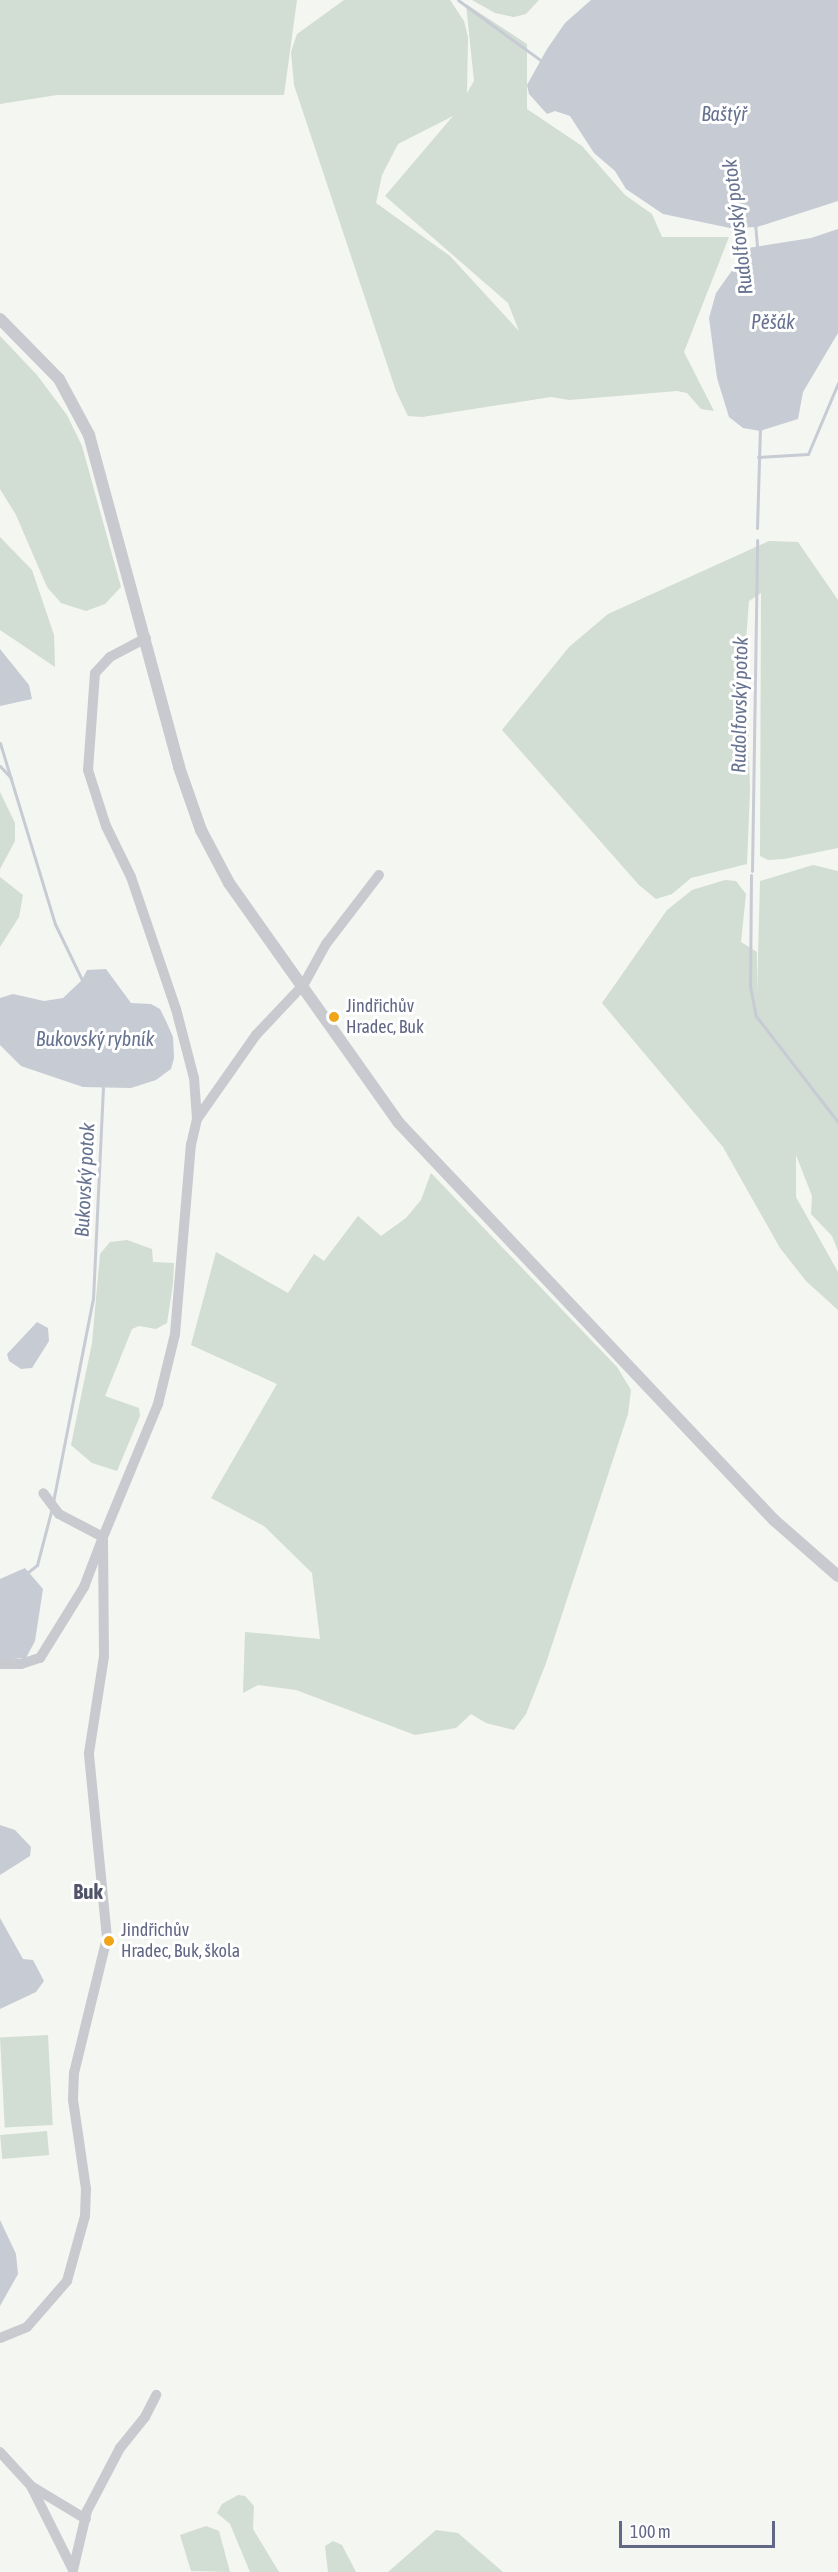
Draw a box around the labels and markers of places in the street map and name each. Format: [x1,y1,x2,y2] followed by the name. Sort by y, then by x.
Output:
[346,996,424,1038] place label: Jindřichův Hradec, Buk
[327,1010,341,1024] marker: Jindřichův Hradec, Buk
[121,1920,240,1962] place label: Jindřichův Hradec, Buk, škola
[102,1934,116,1948] marker: Jindřichův Hradec, Buk, škola

